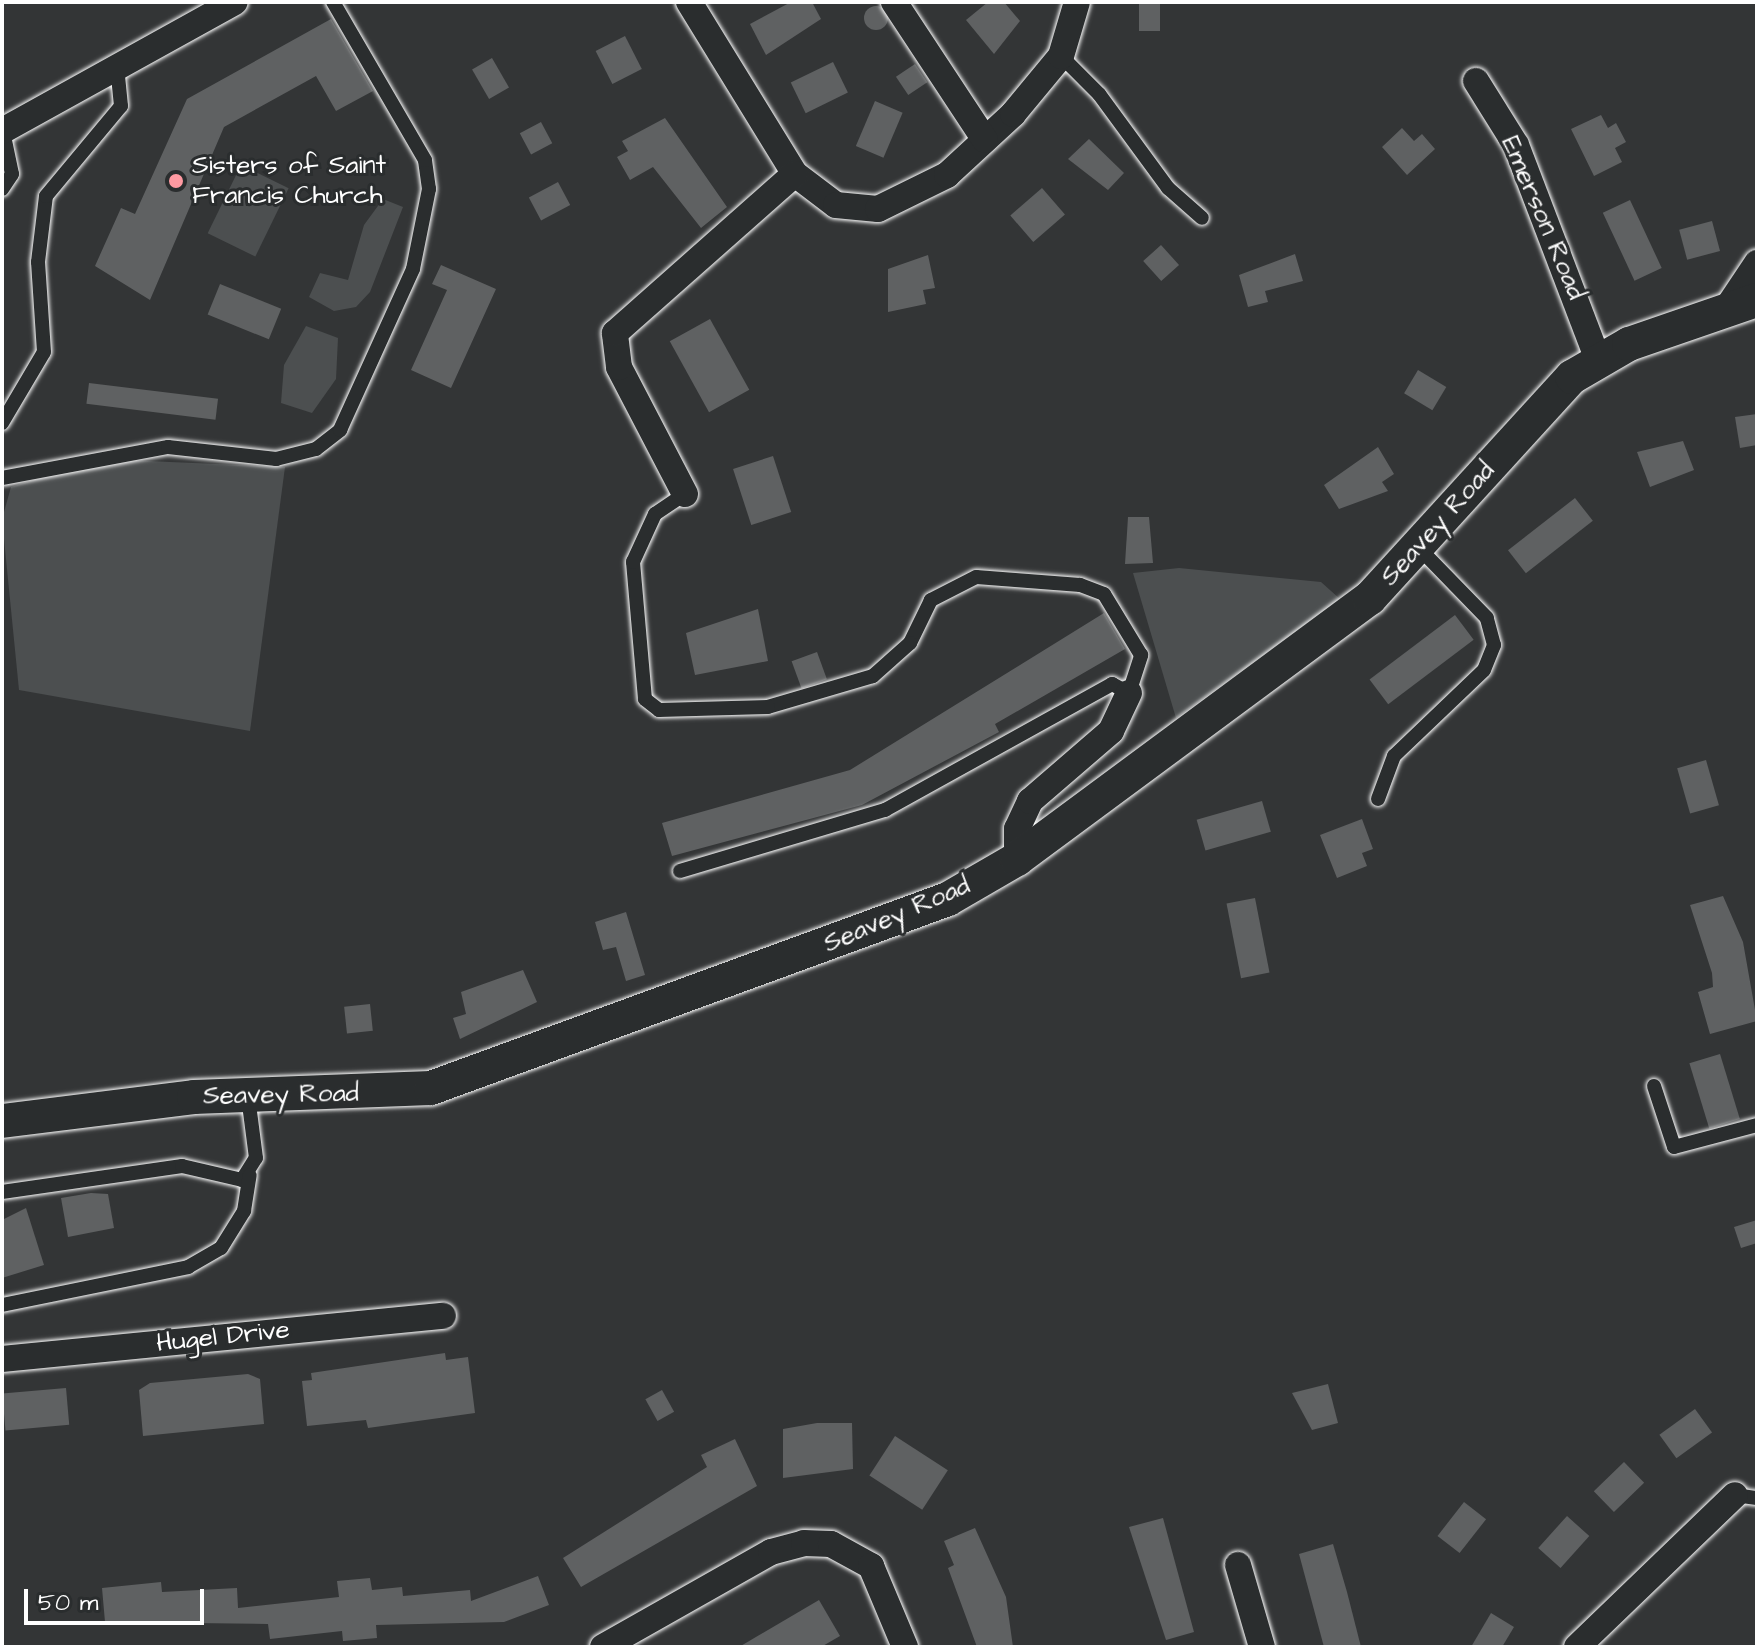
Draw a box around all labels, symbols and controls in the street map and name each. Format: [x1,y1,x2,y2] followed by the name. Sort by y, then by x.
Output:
[1494,131,1592,305] street label: Emerson Road
[192,150,386,212] place label: Sisters of Saint Francis Church
[167,172,185,190] marker: Sisters of Saint Francis Church
[1374,456,1502,592] street label: Seavey Road
[819,870,975,960] street label: Seavey Road
[203,1078,359,1112] street label: Seavey Road
[155,1315,291,1359] street label: Hugel Drive
[28,1573,208,1623] scale bar
[38,1586,98,1620] text: 50 m

